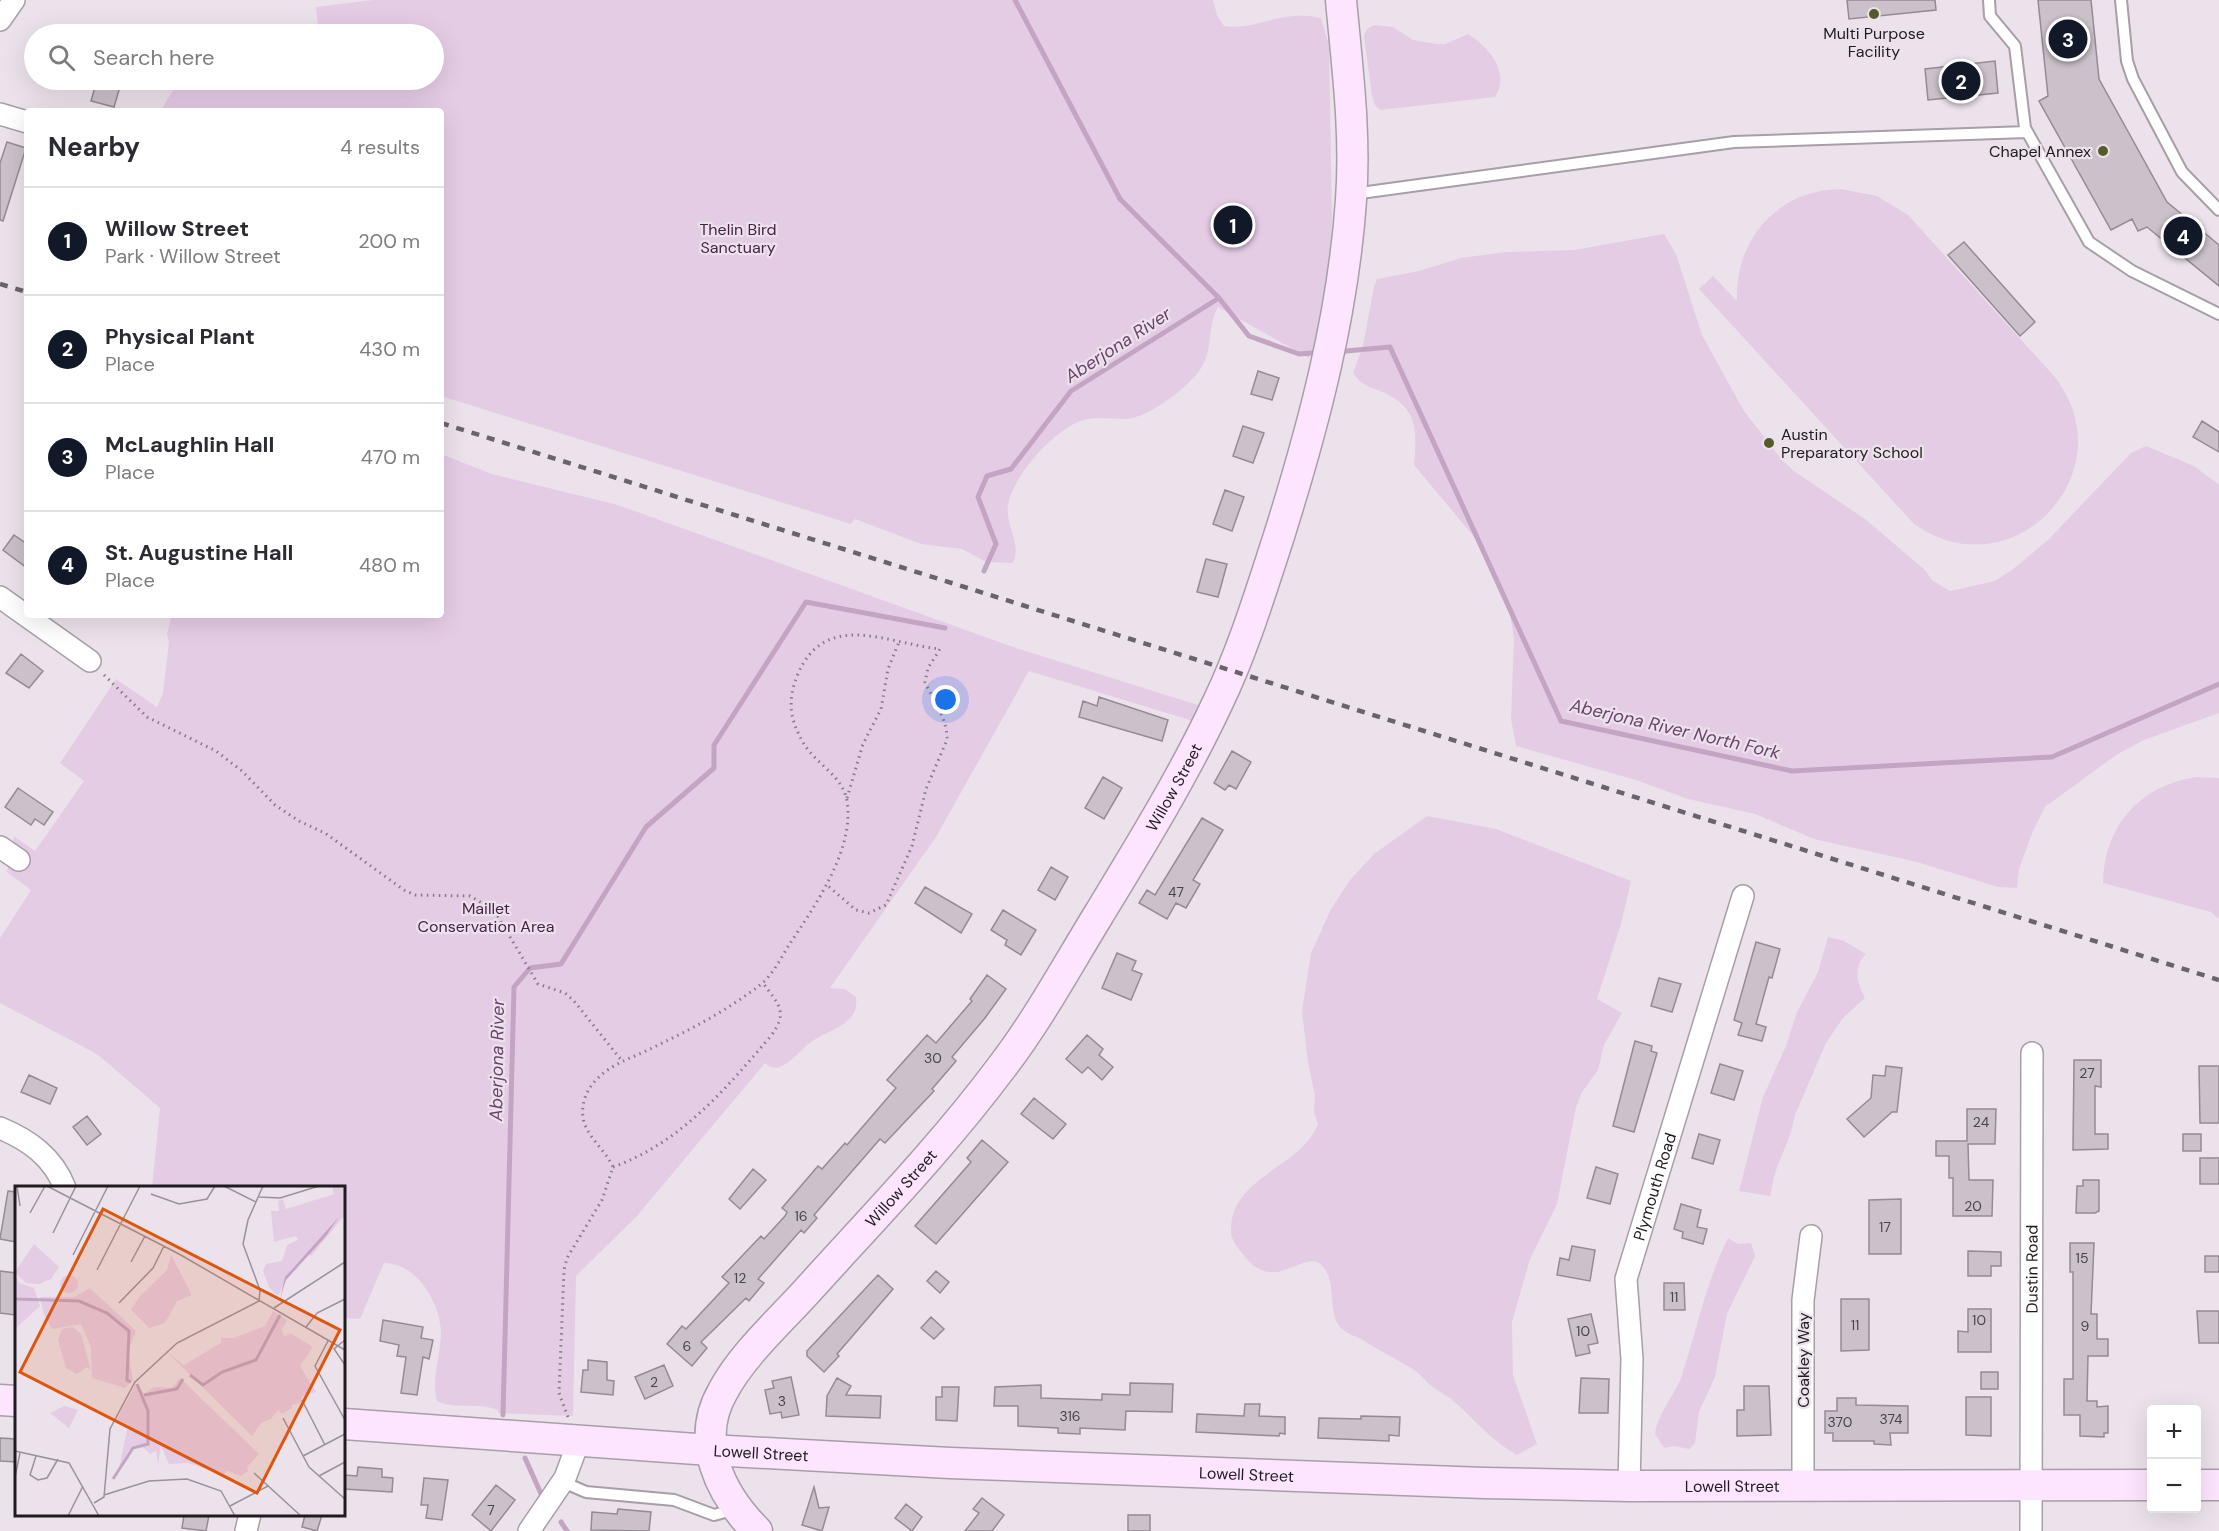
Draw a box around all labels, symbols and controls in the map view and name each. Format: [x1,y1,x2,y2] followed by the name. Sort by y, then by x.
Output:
[1867,7,1881,21] marker: Multi Purpose Facility
[2048,16,2088,62] pin: 3
[1823,23,1925,62] place label: Multi Purpose Facility
[24,24,444,90] search box
[45,41,78,74] icon: search
[93,43,214,72] text: Search here
[1942,58,1980,104] pin: 2
[48,130,140,164] text: Nearby
[340,134,420,160] text: 4 results
[1989,141,2091,162] place label: Chapel Annex
[2096,144,2110,158] marker: Chapel Annex
[1214,202,1252,248] pin: 1
[105,214,249,243] text: Willow Street
[2164,214,2202,258] pin: 4
[699,219,777,258] park label: Thelin Bird Sanctuary
[64,228,71,254] text: 1
[358,228,420,254] text: 200 m
[105,243,281,269] text: Park · Willow Street
[1059,301,1177,389] water label: Aberjona River
[105,322,255,351] text: Physical Plant
[62,336,73,362] text: 2
[359,336,420,362] text: 430 m
[105,351,155,377] text: Place
[1781,424,1923,463] place label: Austin Preparatory School
[105,430,274,459] text: McLaughlin Hall
[1762,436,1776,450] marker: Austin Preparatory School
[61,444,74,470] text: 3
[361,444,420,470] text: 470 m
[105,459,155,485] text: Place
[105,538,293,567] text: St. Augustine Hall
[61,552,74,578] text: 4
[359,552,420,578] text: 480 m
[105,567,155,593] text: Place
[931,685,960,714] your location
[1567,693,1783,765] water label: Aberjona River North Fork
[1141,740,1206,835] street label: Willow Street
[1168,883,1184,901] house number: 47
[418,898,554,937] park label: Maillet Conservation Area
[484,997,510,1122] water label: Aberjona River
[924,1049,942,1067] house number: 30
[2079,1064,2095,1082] house number: 27
[1973,1113,1990,1131] house number: 24
[1628,1130,1681,1243] street label: Plymouth Road
[860,1145,941,1231] street label: Willow Street
[15,1186,345,1516] inset map
[1964,1197,1982,1215] house number: 20
[794,1207,808,1225] house number: 16
[1879,1218,1891,1236] house number: 17
[2021,1225,2042,1313] street label: Dustin Road
[2076,1249,2088,1267] house number: 15
[734,1269,746,1287] house number: 12
[1670,1288,1678,1306] house number: 11
[1972,1311,1986,1329] house number: 10
[1793,1312,1814,1408] street label: Coakley Way
[1851,1316,1859,1334] house number: 11
[2081,1317,2090,1335] house number: 9
[1576,1322,1590,1340] house number: 10
[683,1337,691,1355] house number: 6
[650,1373,658,1391] house number: 2
[778,1392,786,1410] house number: 3
[2147,1405,2201,1513] map controls
[2147,1405,2201,1459] button: +
[1059,1407,1081,1425] house number: 316
[1879,1410,1903,1428] house number: 374
[1828,1413,1852,1431] house number: 370
[713,1440,809,1466] street label: Lowell Street
[2147,1459,2201,1513] button: −
[1199,1462,1294,1486] street label: Lowell Street
[1685,1475,1780,1496] street label: Lowell Street
[487,1501,495,1519] house number: 7

